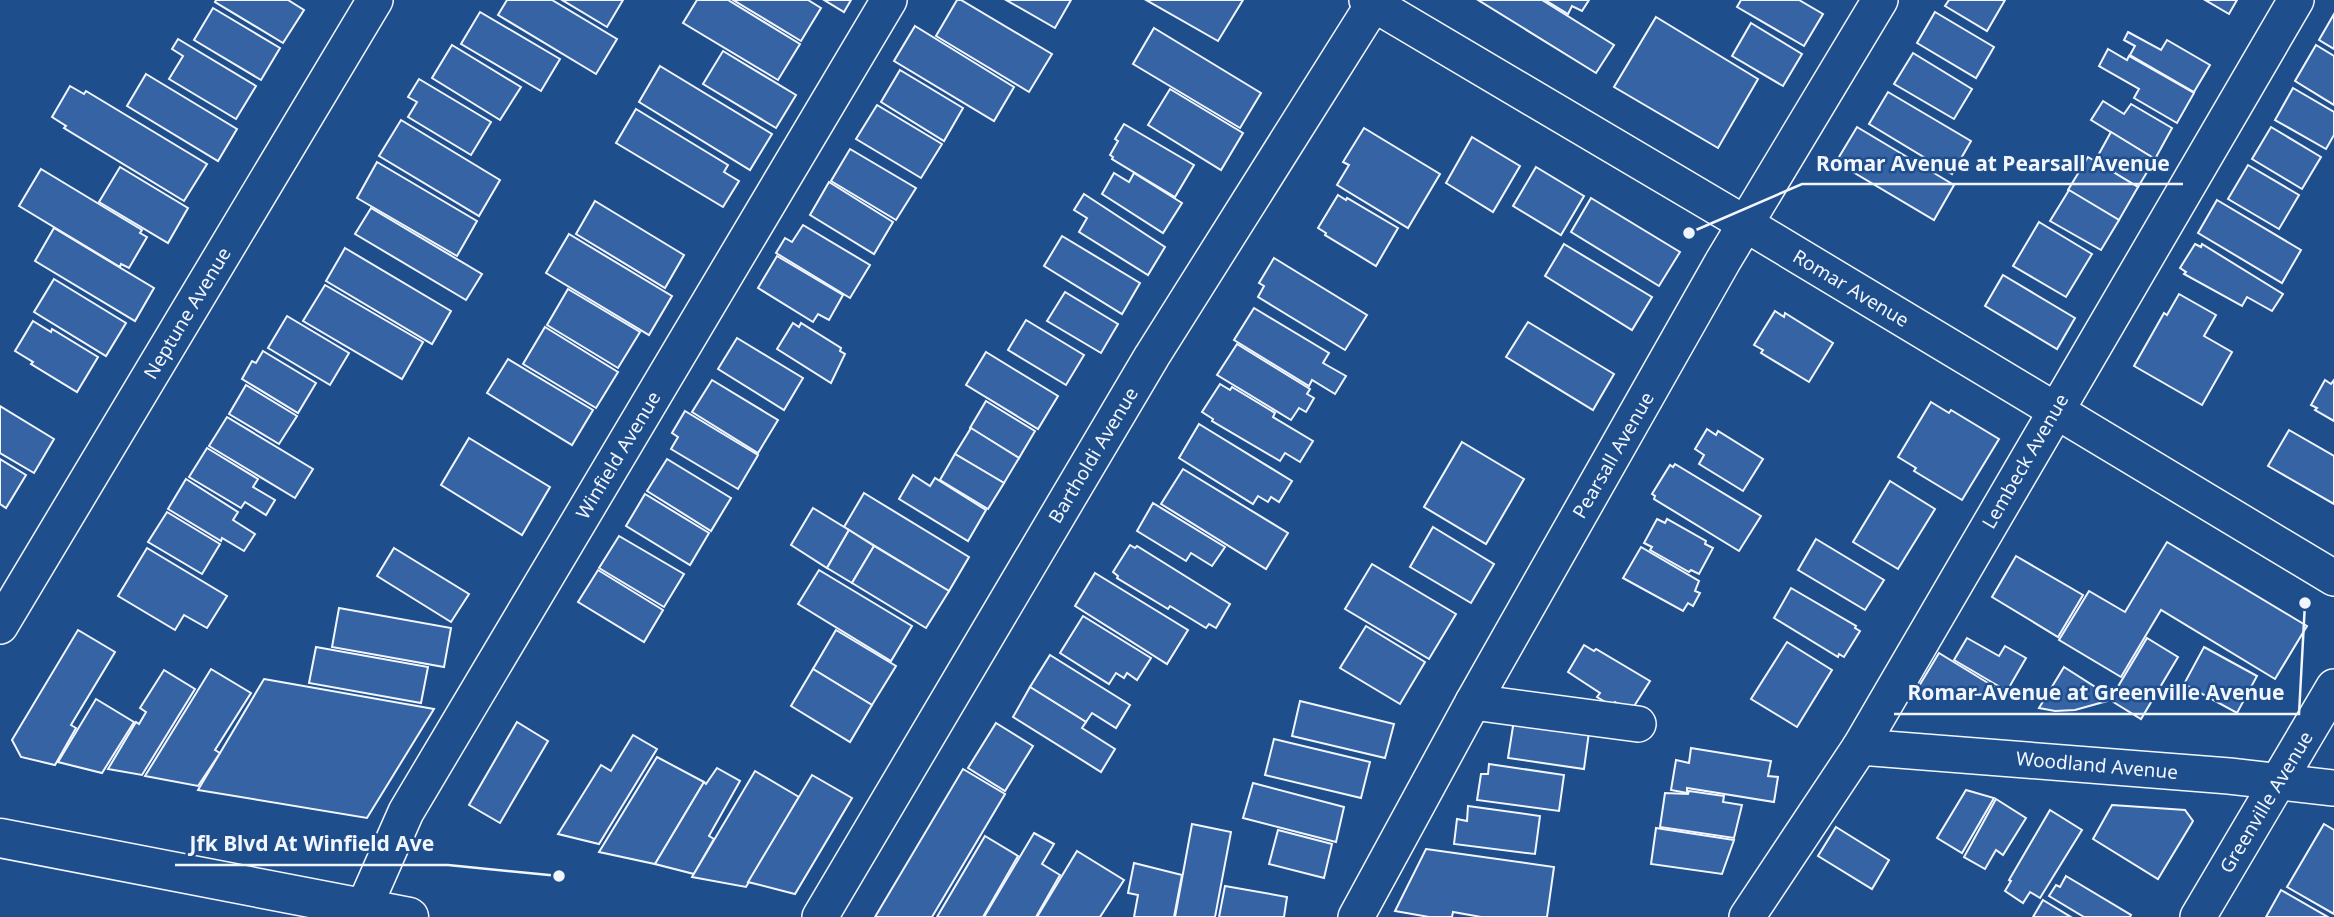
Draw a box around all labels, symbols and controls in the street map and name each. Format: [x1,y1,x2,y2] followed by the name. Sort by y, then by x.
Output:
[1802,142,2183,184] callout: Romar Avenue at Pearsall Avenue
[1816,149,2170,177] text: Romar Avenue at Pearsall Avenue
[137,242,237,384] street label: Neptune Avenue
[1788,243,1914,333] street label: Romar Avenue
[1042,382,1144,528] street label: Bartholdi Avenue
[570,386,666,524] street label: Winfield Avenue
[1566,387,1660,523] street label: Pearsall Avenue
[1976,389,2074,533] street label: Lembeck Avenue
[1894,672,2299,714] callout: Romar Avenue at Greenville Avenue
[1908,678,2284,706] text: Romar Avenue at Greenville Avenue
[2213,726,2319,878] street label: Greenville Avenue
[2015,745,2179,785] street label: Woodland Avenue
[175,823,448,865] callout: Jfk Blvd At Winfield Ave
[188,829,434,857] text: Jfk Blvd At Winfield Ave

